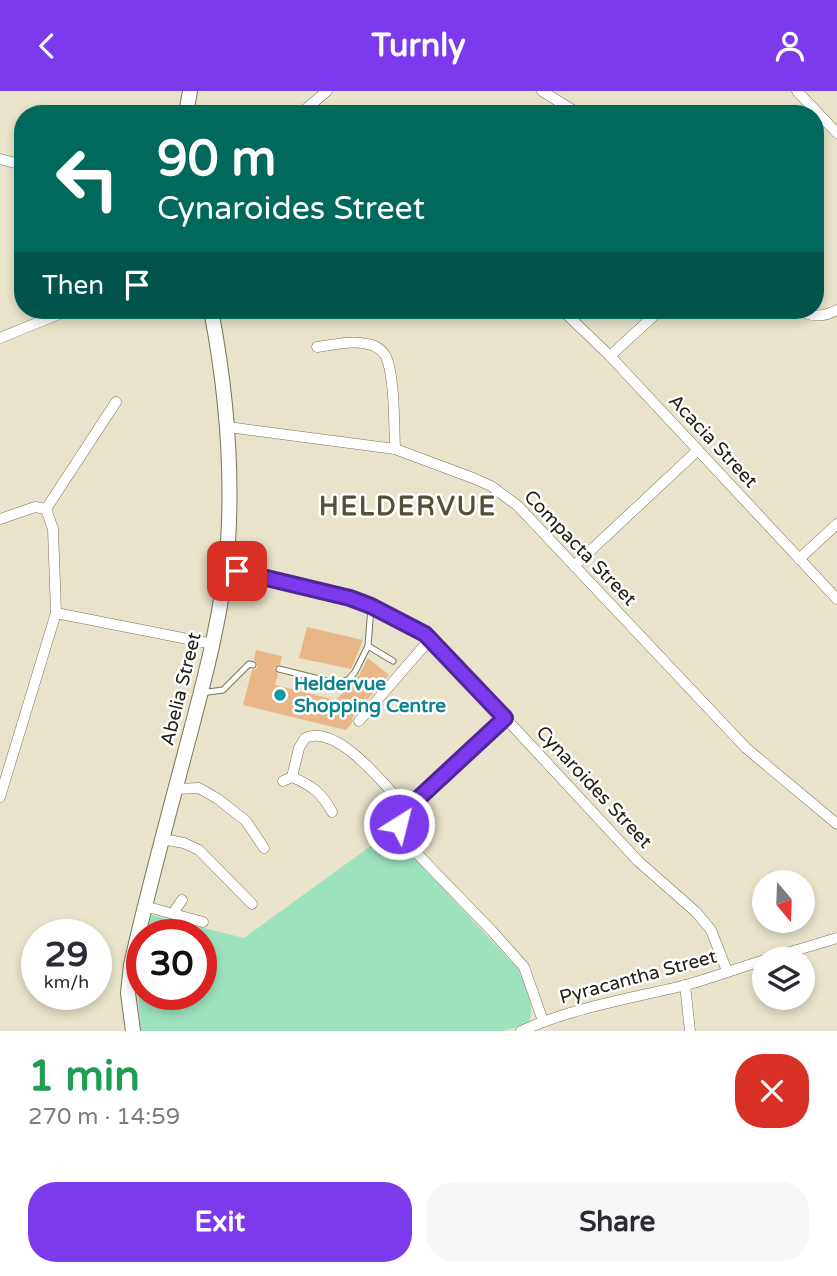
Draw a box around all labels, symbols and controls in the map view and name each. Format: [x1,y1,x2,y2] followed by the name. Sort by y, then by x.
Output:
[28,27,66,65] icon: back
[372,27,465,65] text: Turnly
[771,27,809,65] icon: person
[157,130,276,189] text: 90 m
[42,133,133,224] icon: left
[157,190,425,228] text: Cynaroides Street
[118,266,156,304] icon: arrive
[42,270,104,301] text: Then
[664,390,762,492] street label: Acacia Street
[519,486,641,610] street label: Compacta Street
[319,491,497,522] district label: HELDERVUE
[207,541,267,601] pin
[218,552,256,590] icon: arrive
[156,630,206,748] street label: Abelia Street
[294,673,446,718] place label: Heldervue Shopping Centre
[272,687,288,703] marker: Heldervue Shopping Centre
[532,721,656,853] street label: Cynaroides Street
[362,787,436,861] position arrow
[752,870,816,933] north arrow
[752,870,815,1010] map controls
[126,919,217,1010] speed limit sign: 30
[45,934,88,976] text: 29
[557,945,719,1009] street label: Pyracantha Street
[752,947,815,1010] button: layers
[44,971,89,993] text: km/h
[28,1051,140,1102] text: 1 min
[735,1054,809,1128] button: close
[28,1103,180,1131] text: 270 m · 14:59
[28,1182,412,1262] button: Exit
[426,1182,809,1262] button: Share

